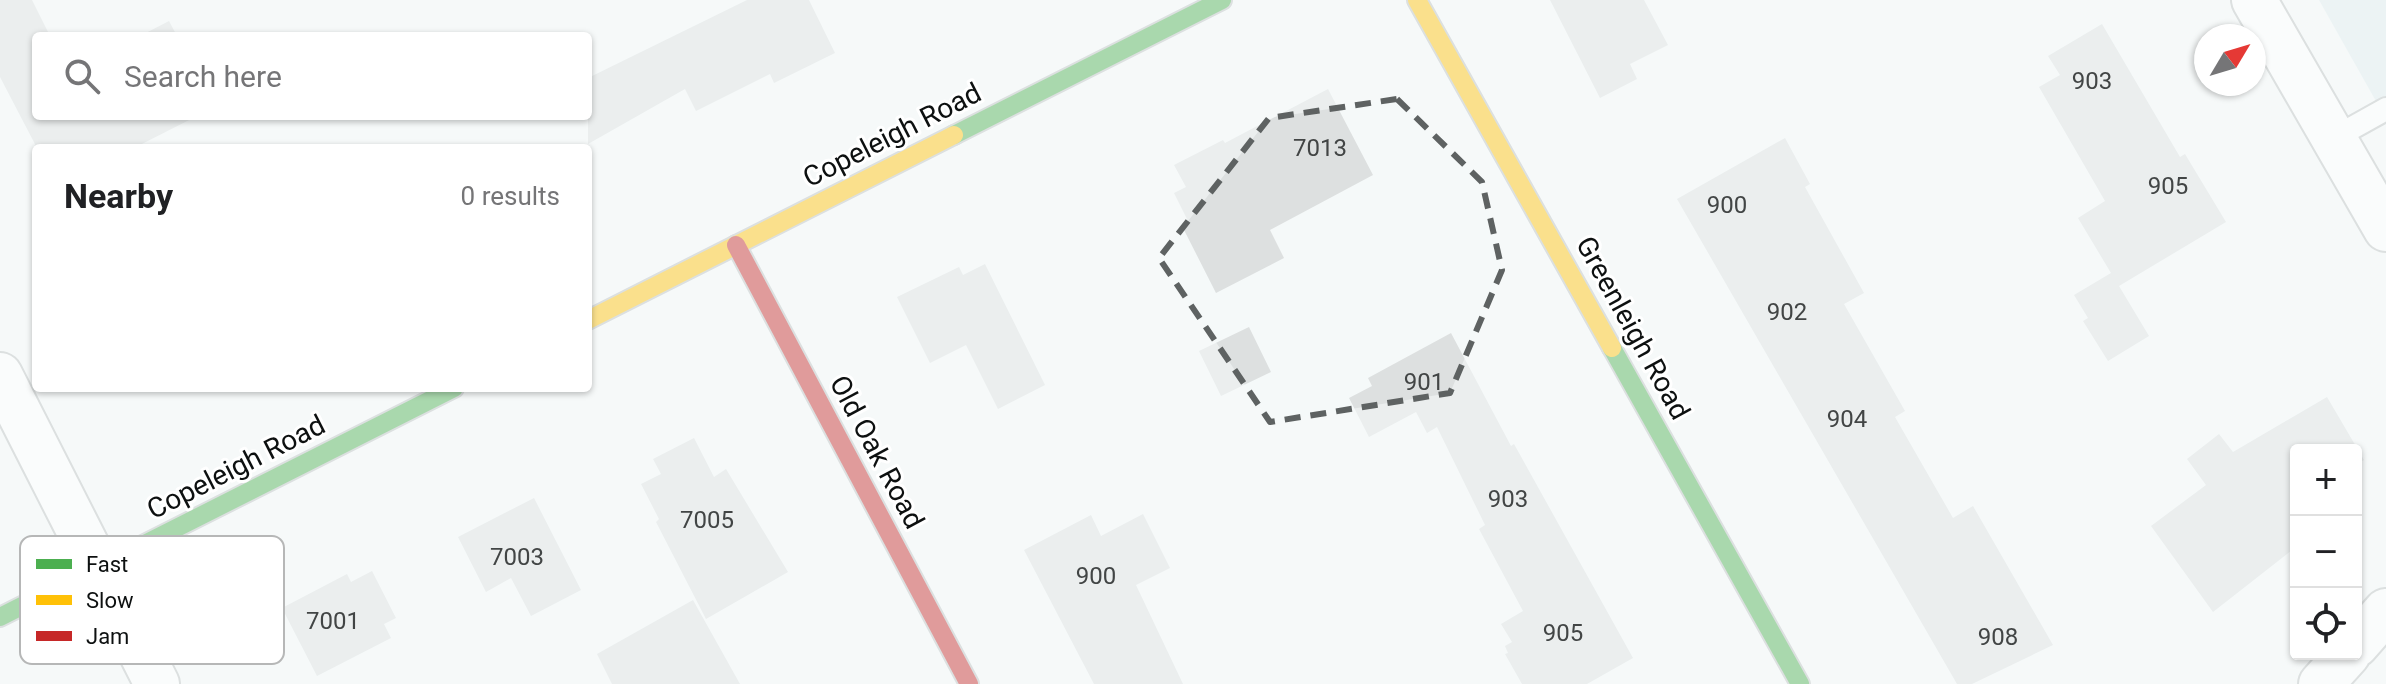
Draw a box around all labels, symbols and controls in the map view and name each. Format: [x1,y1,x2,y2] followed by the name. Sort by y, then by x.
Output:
[2194,24,2266,96] north arrow
[32,32,592,120] search box
[60,54,104,98] icon: search
[124,59,282,94] text: Search here
[2072,67,2112,95] house number: 903
[797,76,987,194] street label: Copeleigh Road
[1293,134,1347,162] house number: 7013
[2148,172,2188,200] house number: 905
[64,176,173,216] text: Nearby
[461,181,560,211] text: 0 results
[1707,191,1747,219] house number: 900
[1569,231,1697,425] street label: Greenleigh Road
[1767,298,1807,326] house number: 902
[1404,368,1444,396] house number: 901
[823,370,931,534] street label: Old Oak Road
[1827,405,1867,433] house number: 904
[141,408,331,526] street label: Copeleigh Road
[2290,444,2362,660] map controls
[2290,444,2362,516] button: +
[1488,485,1528,513] house number: 903
[680,506,734,534] house number: 7005
[2290,516,2362,588] button: −
[20,536,284,664] legend
[490,543,544,571] house number: 7003
[86,552,128,577] text: Fast
[1076,562,1116,590] house number: 900
[86,588,134,613] text: Slow
[2290,588,2362,660] button: locate
[306,607,360,635] house number: 7001
[1543,619,1583,647] house number: 905
[1978,623,2018,651] house number: 908
[86,624,129,649] text: Jam

